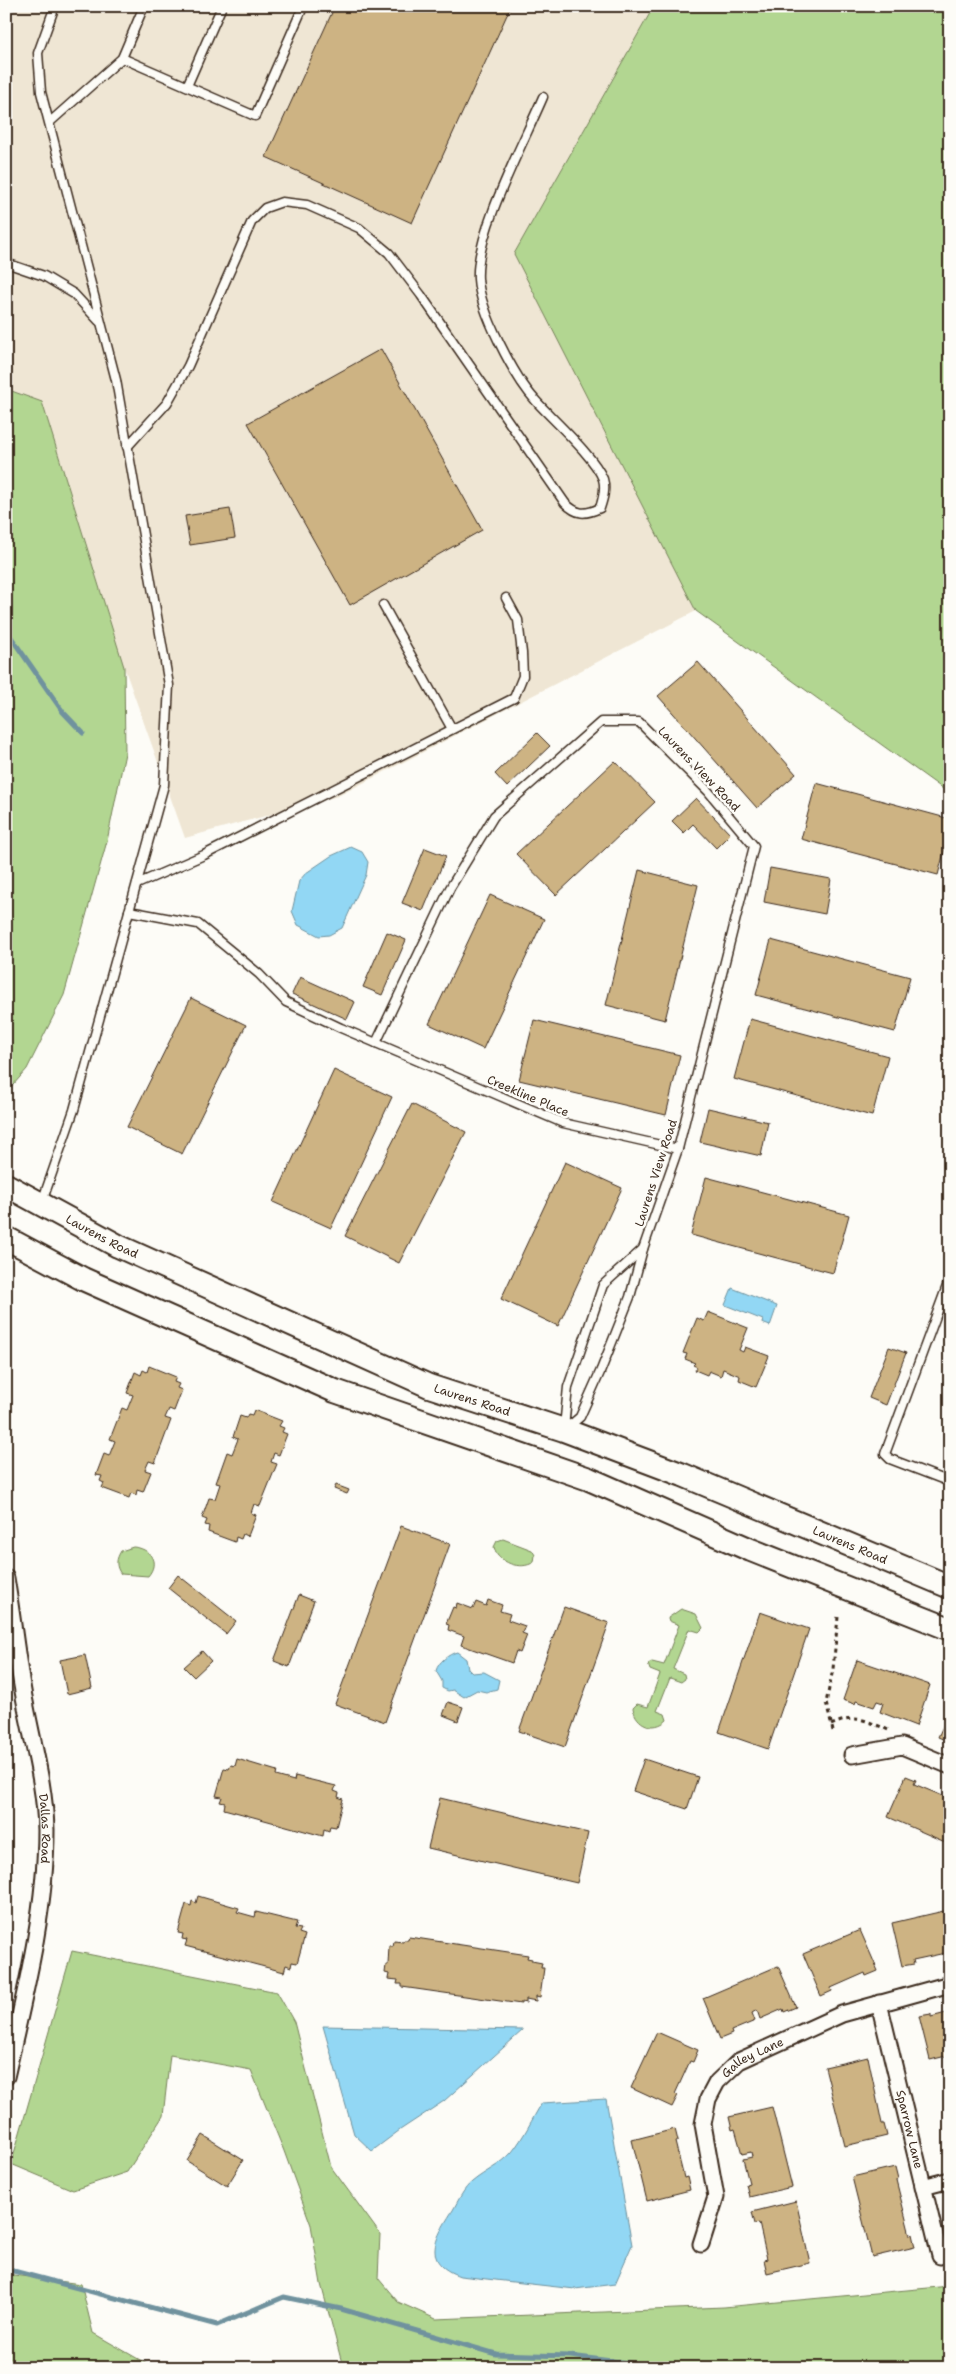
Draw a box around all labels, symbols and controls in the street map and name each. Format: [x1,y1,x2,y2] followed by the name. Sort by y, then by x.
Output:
[654,723,744,815] street label: Laurens View Road
[485,1072,572,1121] street label: Creekline Place
[631,1117,681,1229] street label: Laurens View Road
[63,1211,141,1262] street label: Laurens Road
[432,1380,513,1420] street label: Laurens Road
[810,1522,890,1568] street label: Laurens Road
[35,1793,54,1864] street label: Dallas Road
[718,2034,786,2081] street label: Galley Lane
[892,2088,927,2171] street label: Sparrow Lane

